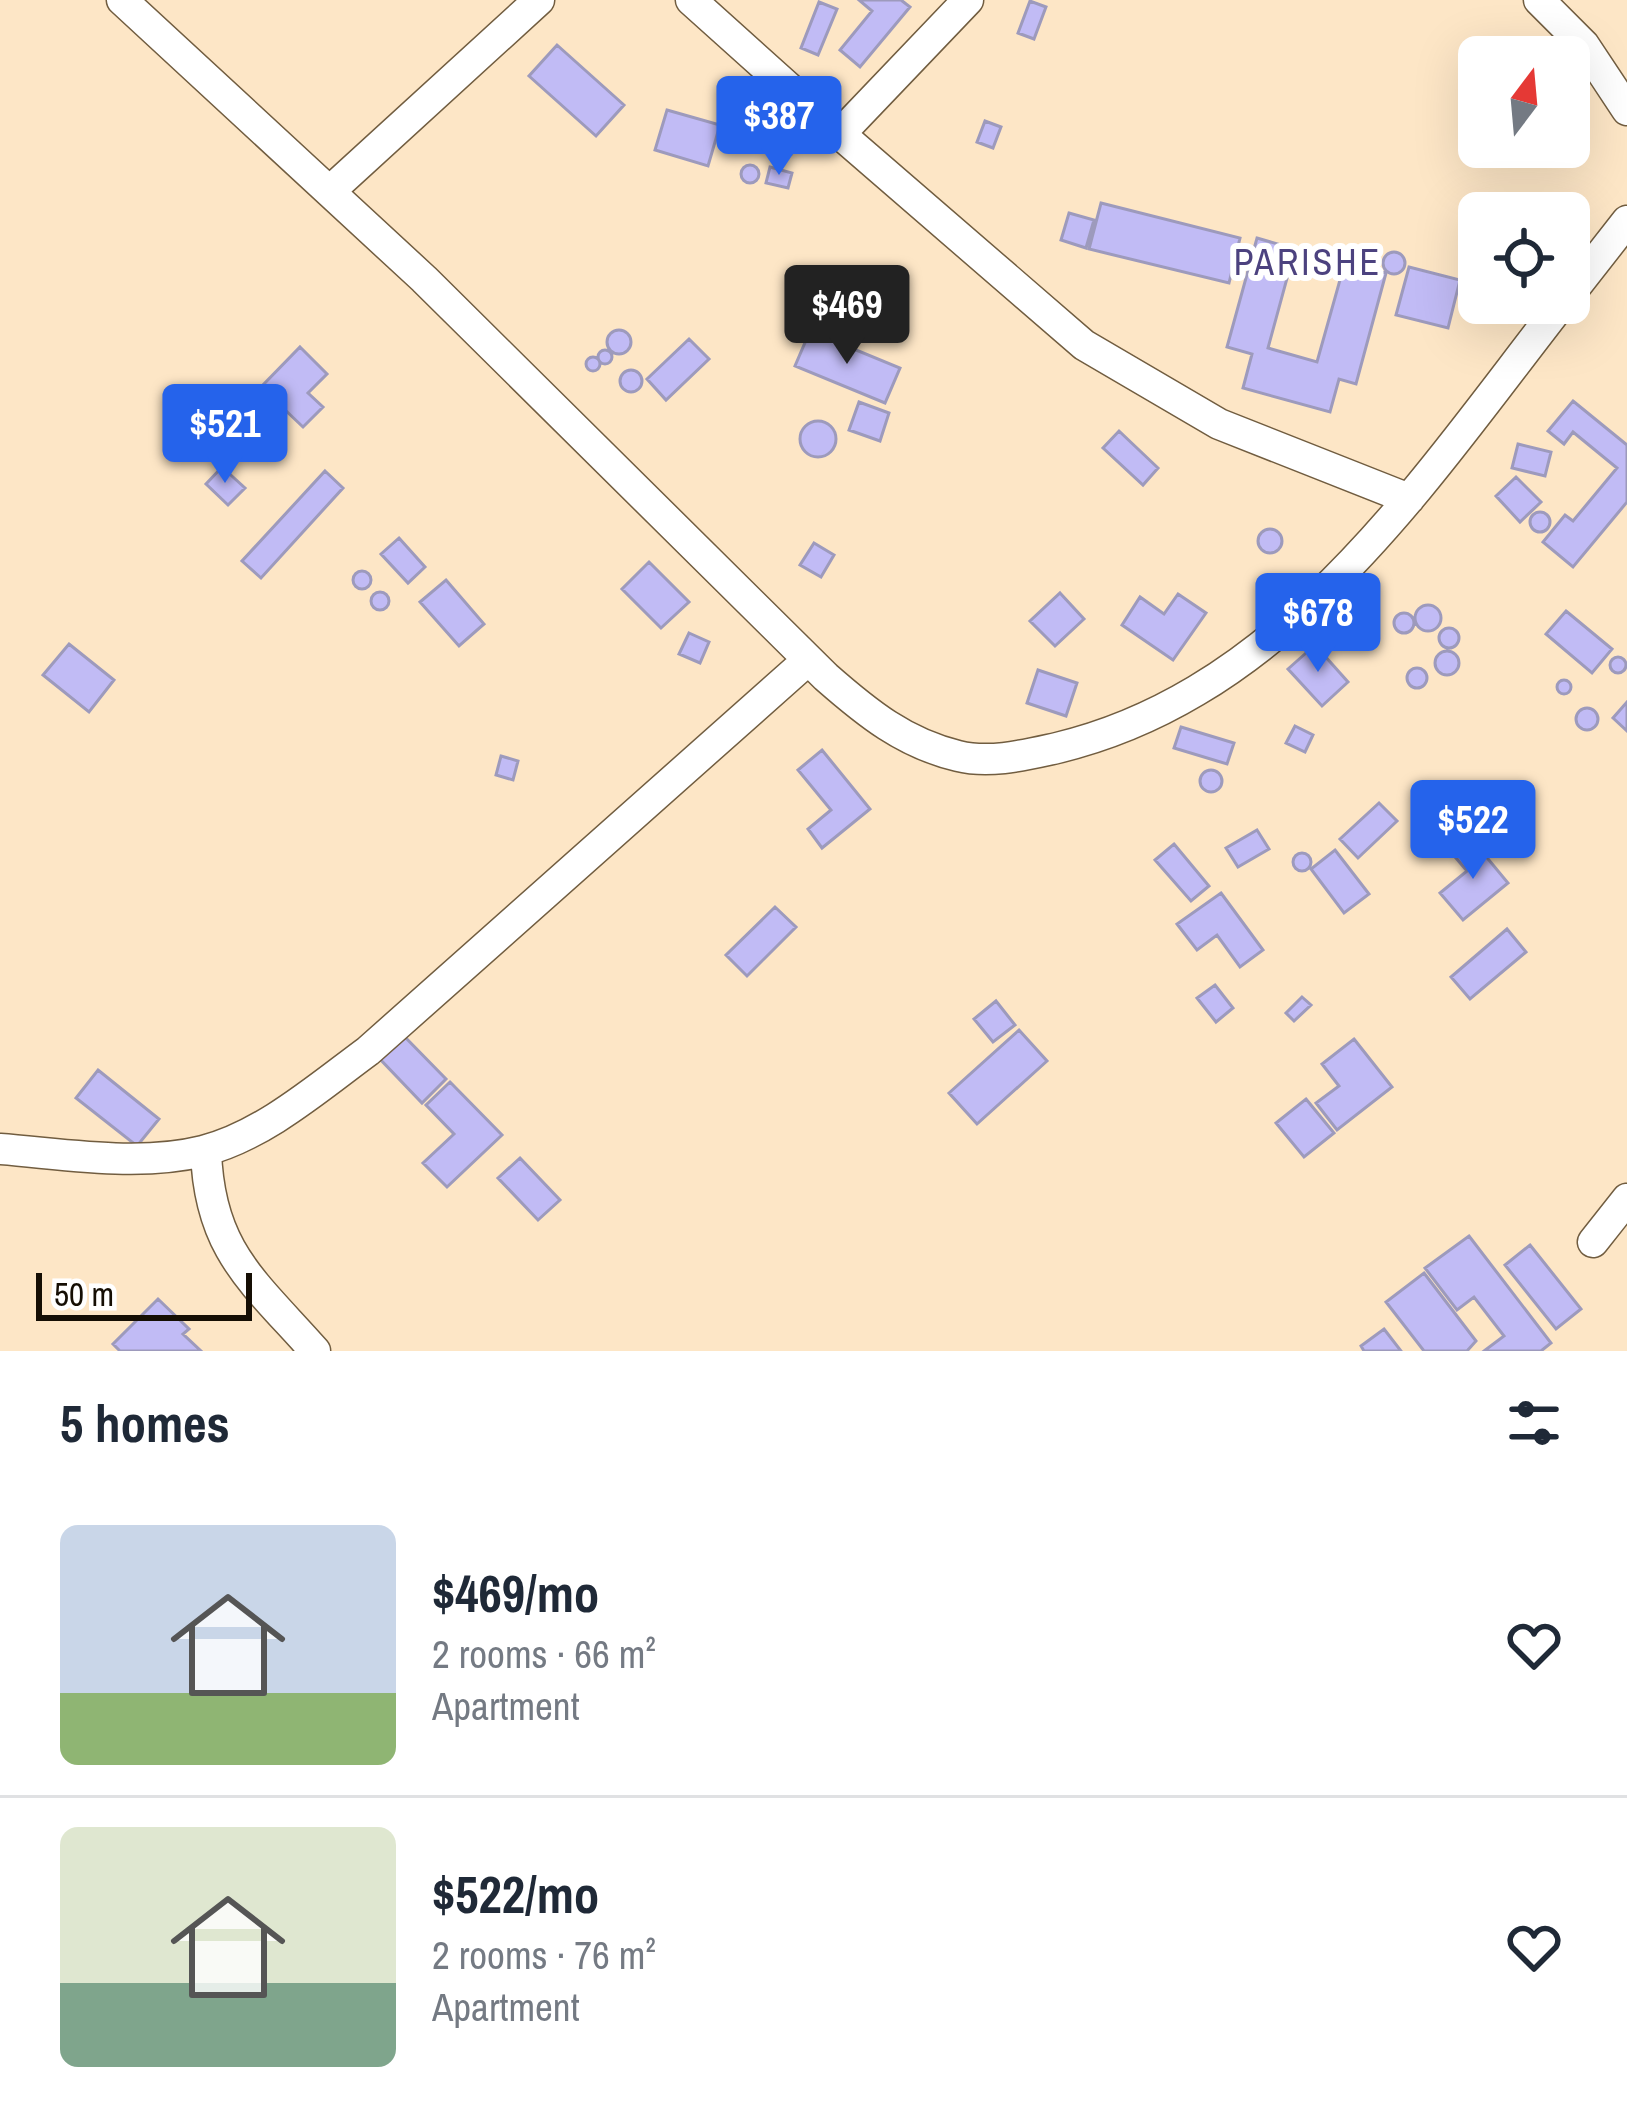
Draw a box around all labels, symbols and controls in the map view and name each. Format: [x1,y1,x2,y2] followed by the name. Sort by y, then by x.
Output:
[1458,36,1590,168] north arrow
[1458,36,1590,324] map controls
[708,76,850,178] pin: $387
[743,89,815,141] text: $387
[1458,192,1590,324] button: locate
[1234,238,1382,286] district label: PARISHE
[776,265,918,367] pin: $469
[811,278,883,330] text: $469
[154,384,296,486] pin: $521
[189,397,261,449] text: $521
[1247,573,1389,675] pin: $678
[1282,586,1354,638] text: $678
[1402,780,1544,882] pin: $522
[1437,793,1509,845] text: $522
[36,1267,252,1320] scale bar
[54,1272,114,1316] text: 50 m
[60,1389,230,1458] text: 5 homes
[1501,1390,1567,1456] icon: filters
[432,1559,599,1628] text: $469/mo
[156,1573,300,1717] icon: home
[1501,1612,1567,1678] icon: heart
[432,1628,656,1680] text: 2 rooms · 66 m²
[432,1680,580,1732] text: Apartment
[432,1860,599,1929] text: $522/mo
[156,1875,300,2019] icon: home
[1501,1914,1567,1980] icon: heart
[432,1929,656,1981] text: 2 rooms · 76 m²
[432,1981,580,2033] text: Apartment

